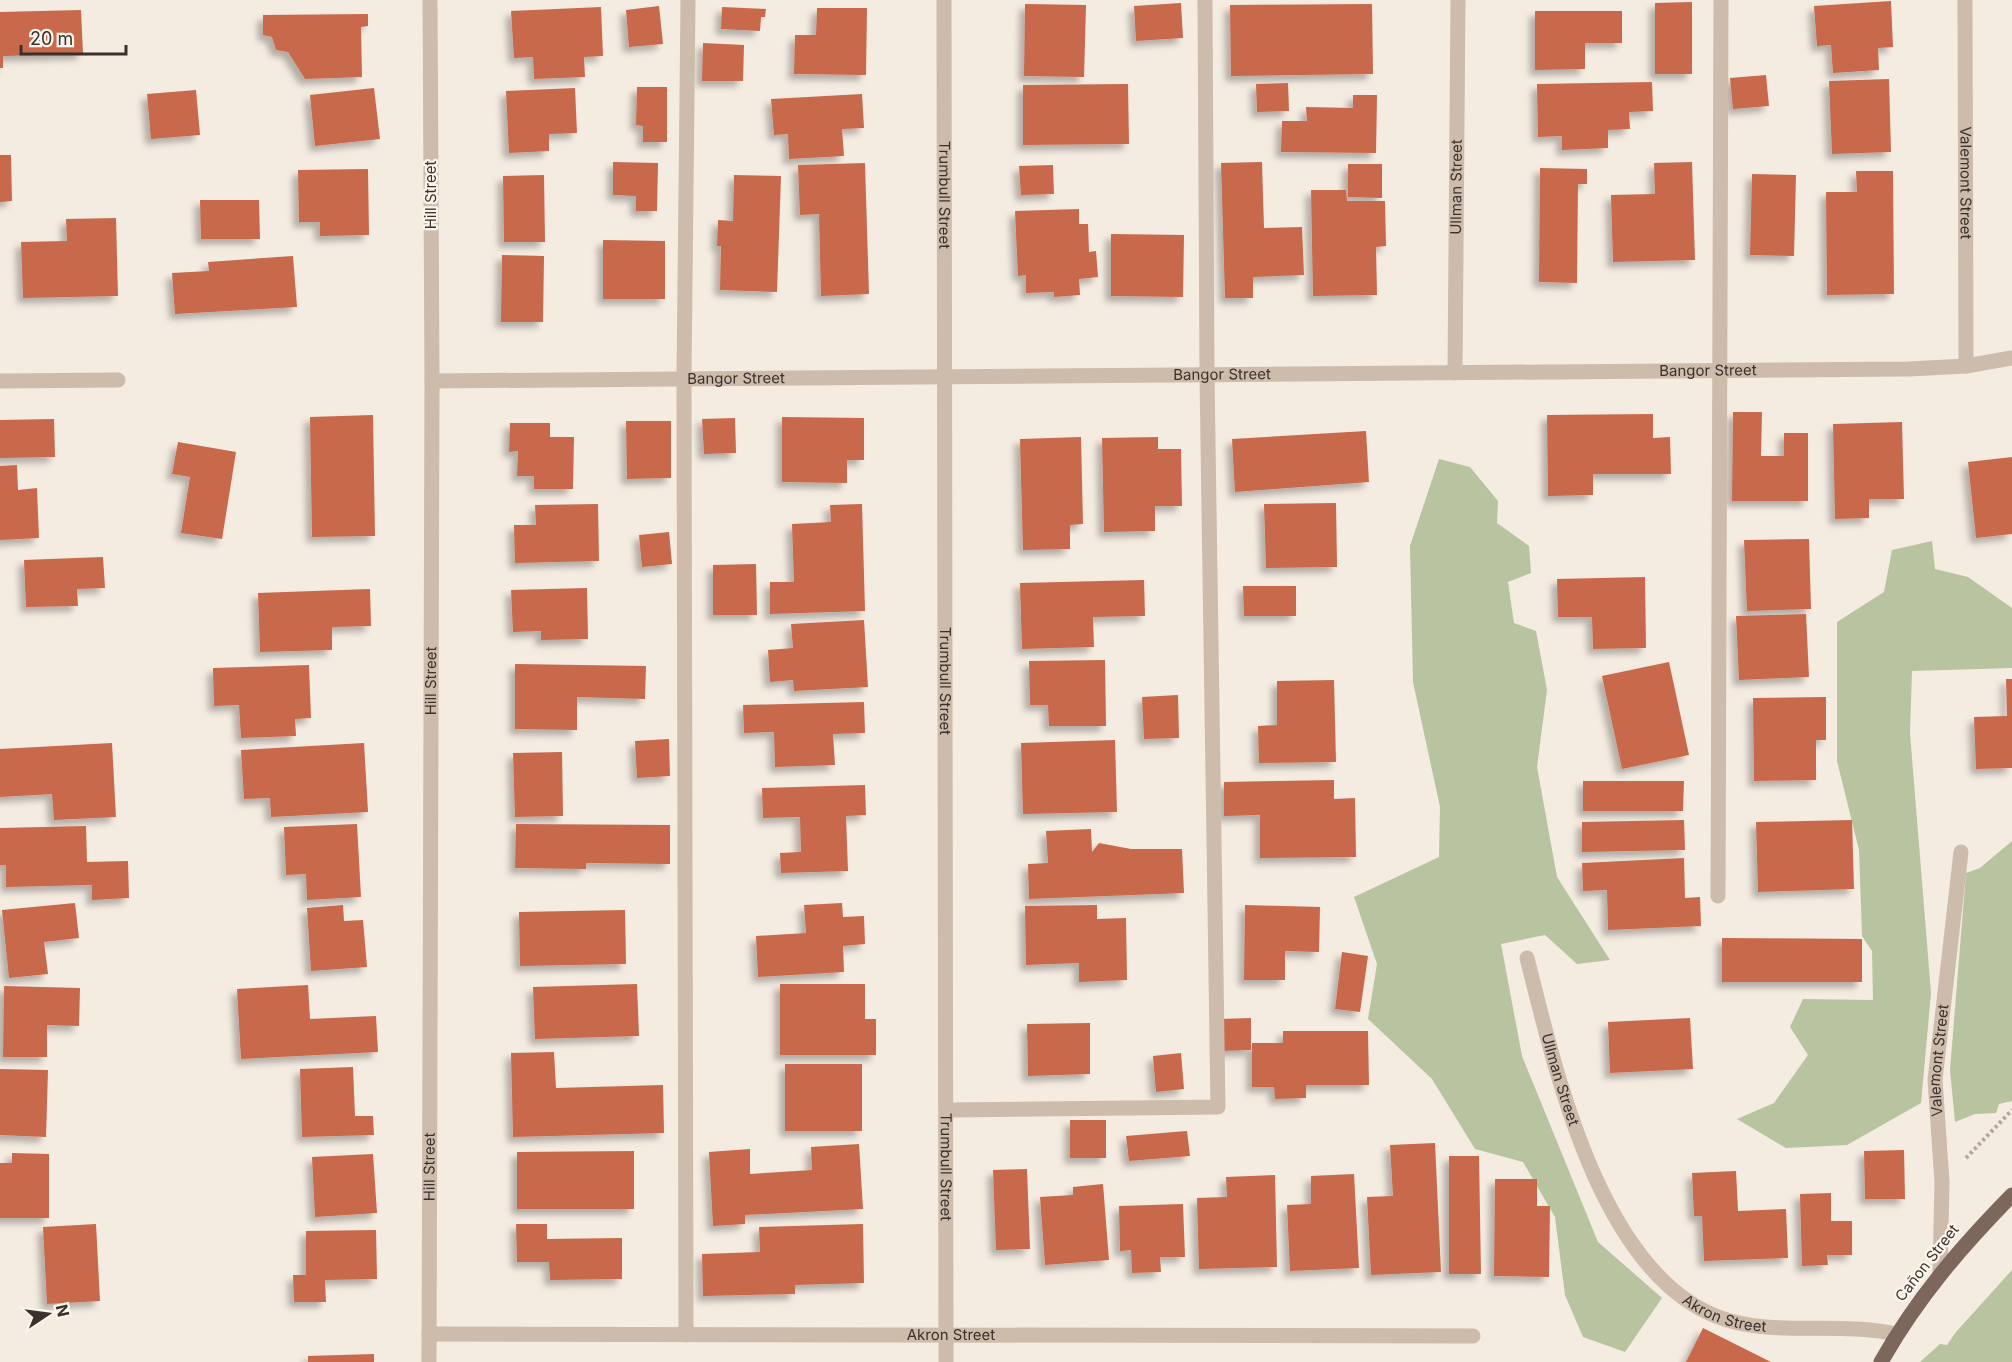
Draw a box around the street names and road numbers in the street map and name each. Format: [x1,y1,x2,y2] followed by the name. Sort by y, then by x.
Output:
[1956,126,1976,240] street label: Valemont Street
[1446,139,1466,235] street label: Ullman Street
[935,141,954,249] street label: Trumbull Street
[421,161,440,229] street label: Hill Street
[1659,360,1757,380] street label: Bangor Street
[1173,364,1271,384] street label: Bangor Street
[687,368,785,388] street label: Bangor Street
[936,627,955,735] street label: Trumbull Street
[421,647,440,715] street label: Hill Street
[1924,1003,1953,1117] street label: Valemont Street
[1538,1031,1584,1128] street label: Ullman Street
[937,1113,956,1221] street label: Trumbull Street
[419,1133,439,1201] street label: Hill Street
[1891,1220,1963,1305] street label: Cañon Street
[1679,1290,1767,1336] street label: Akron Street
[907,1325,995,1344] street label: Akron Street

